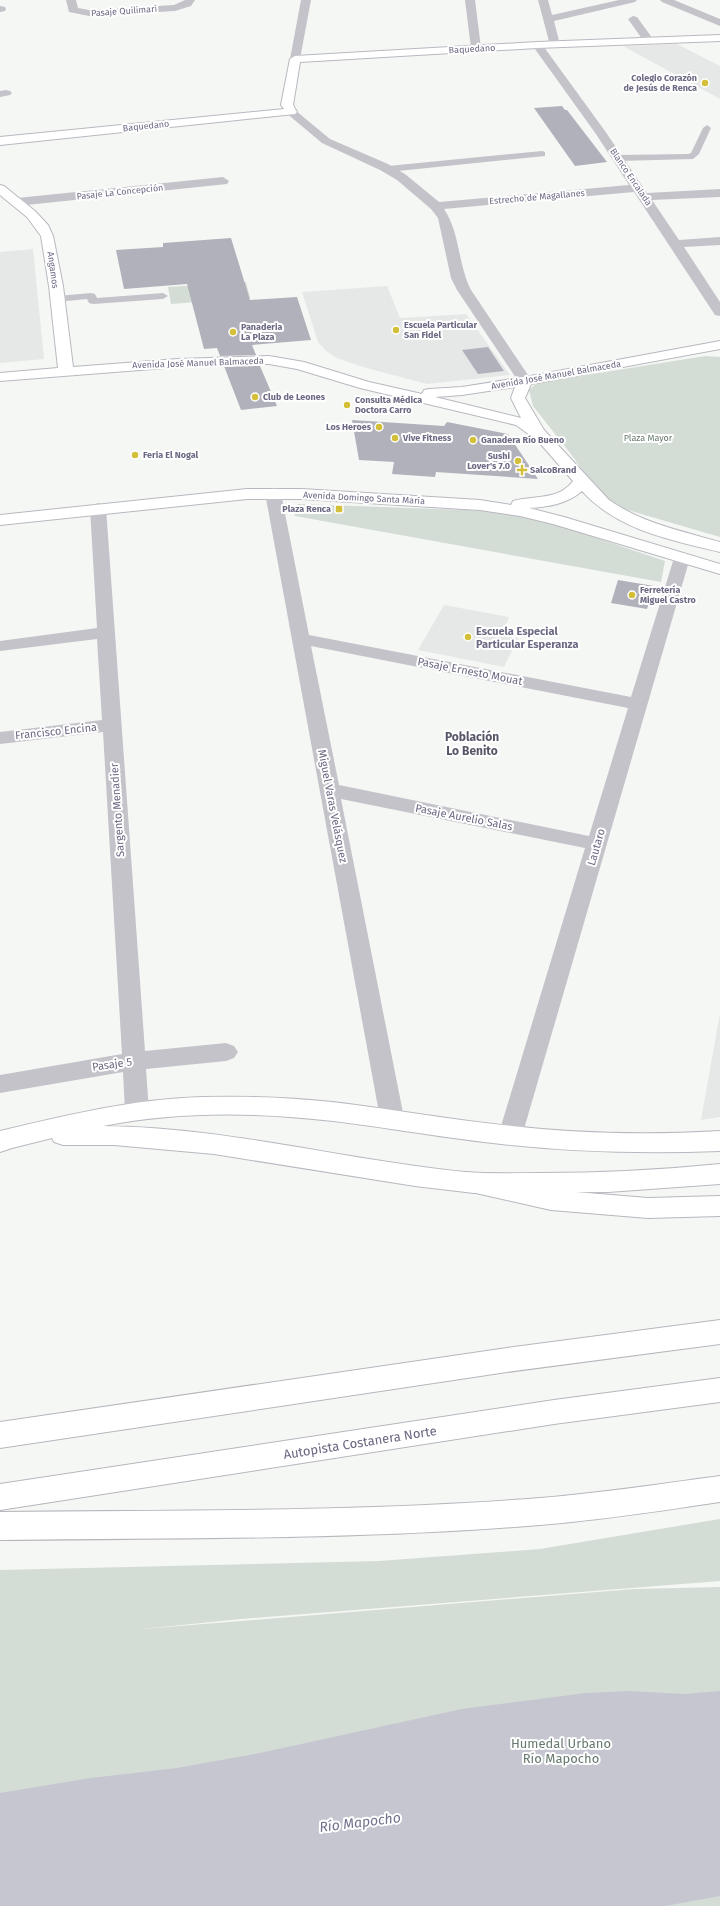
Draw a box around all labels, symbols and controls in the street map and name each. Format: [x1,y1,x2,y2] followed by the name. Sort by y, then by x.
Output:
[91,4,158,18] street label: Pasaje Quilimarí
[448,43,496,55] street label: Baquedano
[623,73,697,93] place label: Colegio Corazón de Jesús de Renca
[700,78,710,88] marker: Colegio Corazón de Jesús de Renca
[122,119,170,133] street label: Baquedano
[608,147,654,208] street label: Blanco Encalada
[76,182,164,202] street label: Pasaje La Concepción
[489,188,585,206] street label: Estrecho de Magallanes
[45,251,61,289] street label: Angamos
[404,320,477,340] place label: Escuela Particular San Fidel
[241,322,283,342] place label: Panaderia La Plaza
[391,325,401,335] marker: Escuela Particular San Fidel
[228,327,238,337] marker: Panaderia La Plaza
[132,356,264,370] street label: Avenida José Manuel Balmaceda
[490,359,622,391] street label: Avenida José Manuel Balmaceda
[250,392,260,402] marker: Club de Leones
[263,392,326,402] place label: Club de Leones
[355,395,422,415] place label: Consulta Médica Doctora Carro
[342,400,352,410] marker: Consulta Médica Doctora Carro
[326,422,372,432] place label: Los Heroes
[374,422,384,432] marker: Los Heroes
[390,433,400,443] marker: Vive Fitness
[402,433,452,443] place label: Vive Fitness
[624,433,673,443] park label: Plaza Mayor
[468,435,478,445] marker: Ganadera Río Bueno
[481,435,564,445] place label: Ganadera Río Bueno
[130,450,140,460] marker: Feria El Nogal
[143,450,199,460] place label: Feria El Nogal
[467,451,510,471] place label: Sushi Lover's 7.0
[513,456,523,466] marker: Sushi Lover's 7.0
[517,465,527,475] marker: SalcoBrand
[530,465,576,475] place label: SalcoBrand
[303,490,425,506] street label: Avenida Domingo Santa María
[282,504,331,514] place label: Plaza Renca
[334,504,344,514] marker: Plaza Renca
[640,585,696,605] place label: Ferretería Miguel Castro
[627,590,637,600] marker: Ferretería Miguel Castro
[476,625,579,651] place label: Escuela Especial Particular Esperanza
[463,632,473,642] marker: Escuela Especial Particular Esperanza
[416,655,524,688] street label: Pasaje Ernesto Mouat
[14,721,98,742] street label: Francisco Encina
[445,730,499,758] district label: Población Lo Benito
[315,748,350,864] street label: Miguel Varas Velásquez
[108,762,127,857] street label: Sargento Menadier
[414,802,514,833] street label: Pasaje Aurelio Salas
[585,827,608,867] street label: Lautaro
[91,1055,133,1074] street label: Pasaje 5
[282,1423,438,1462] street label: Autopista Costanera Norte
[511,1736,611,1766] park label: Humedal Urbano Río Mapocho
[318,1809,402,1836] water label: Río Mapocho

